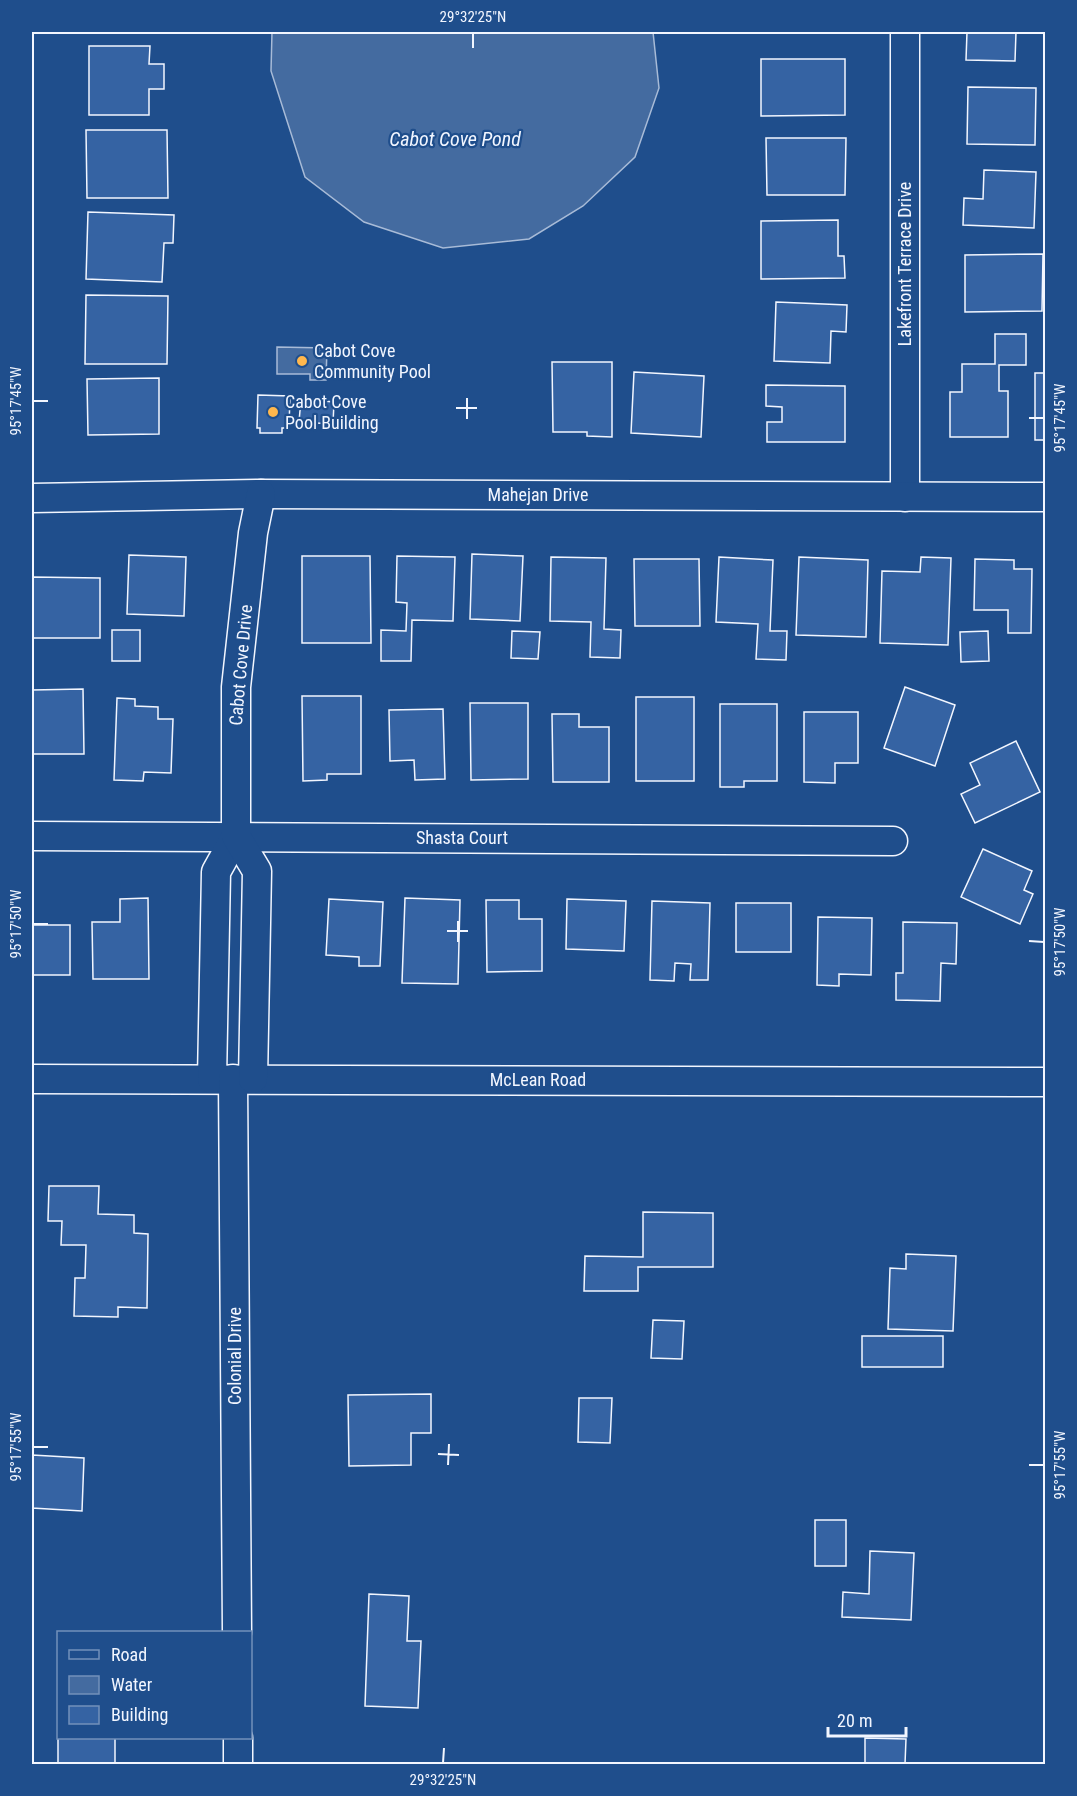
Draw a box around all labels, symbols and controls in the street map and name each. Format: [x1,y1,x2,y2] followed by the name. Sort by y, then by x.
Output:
[440,8,506,26] text: 29°32'25"N
[389,127,521,151] water label: Cabot Cove Pond
[894,182,915,346] street label: Lakefront Terrace Drive
[314,340,431,382] place label: Cabot Cove Community Pool
[295,354,309,368] marker: Cabot Cove Community Pool
[7,366,25,435] text: 95°17'45"W
[1051,383,1069,452] text: 95°17'45"W
[285,391,379,433] place label: Cabot Cove Pool Building
[266,405,280,419] marker: Cabot Cove Pool Building
[488,484,588,505] street label: Mahejan Drive
[225,604,256,726] street label: Cabot Cove Drive
[416,827,508,848] street label: Shasta Court
[7,889,25,958] text: 95°17'50"W
[1051,907,1069,976] text: 95°17'50"W
[490,1069,586,1090] street label: McLean Road
[224,1307,245,1405] street label: Colonial Drive
[7,1412,25,1481] text: 95°17'55"W
[1051,1430,1069,1499] text: 95°17'55"W
[57,1631,252,1739] legend
[111,1644,147,1665] text: Road
[111,1674,153,1695] text: Water
[828,1700,906,1738] scale bar
[111,1704,168,1725] text: Building
[837,1710,872,1731] text: 20 m
[410,1771,476,1789] text: 29°32'25"N

